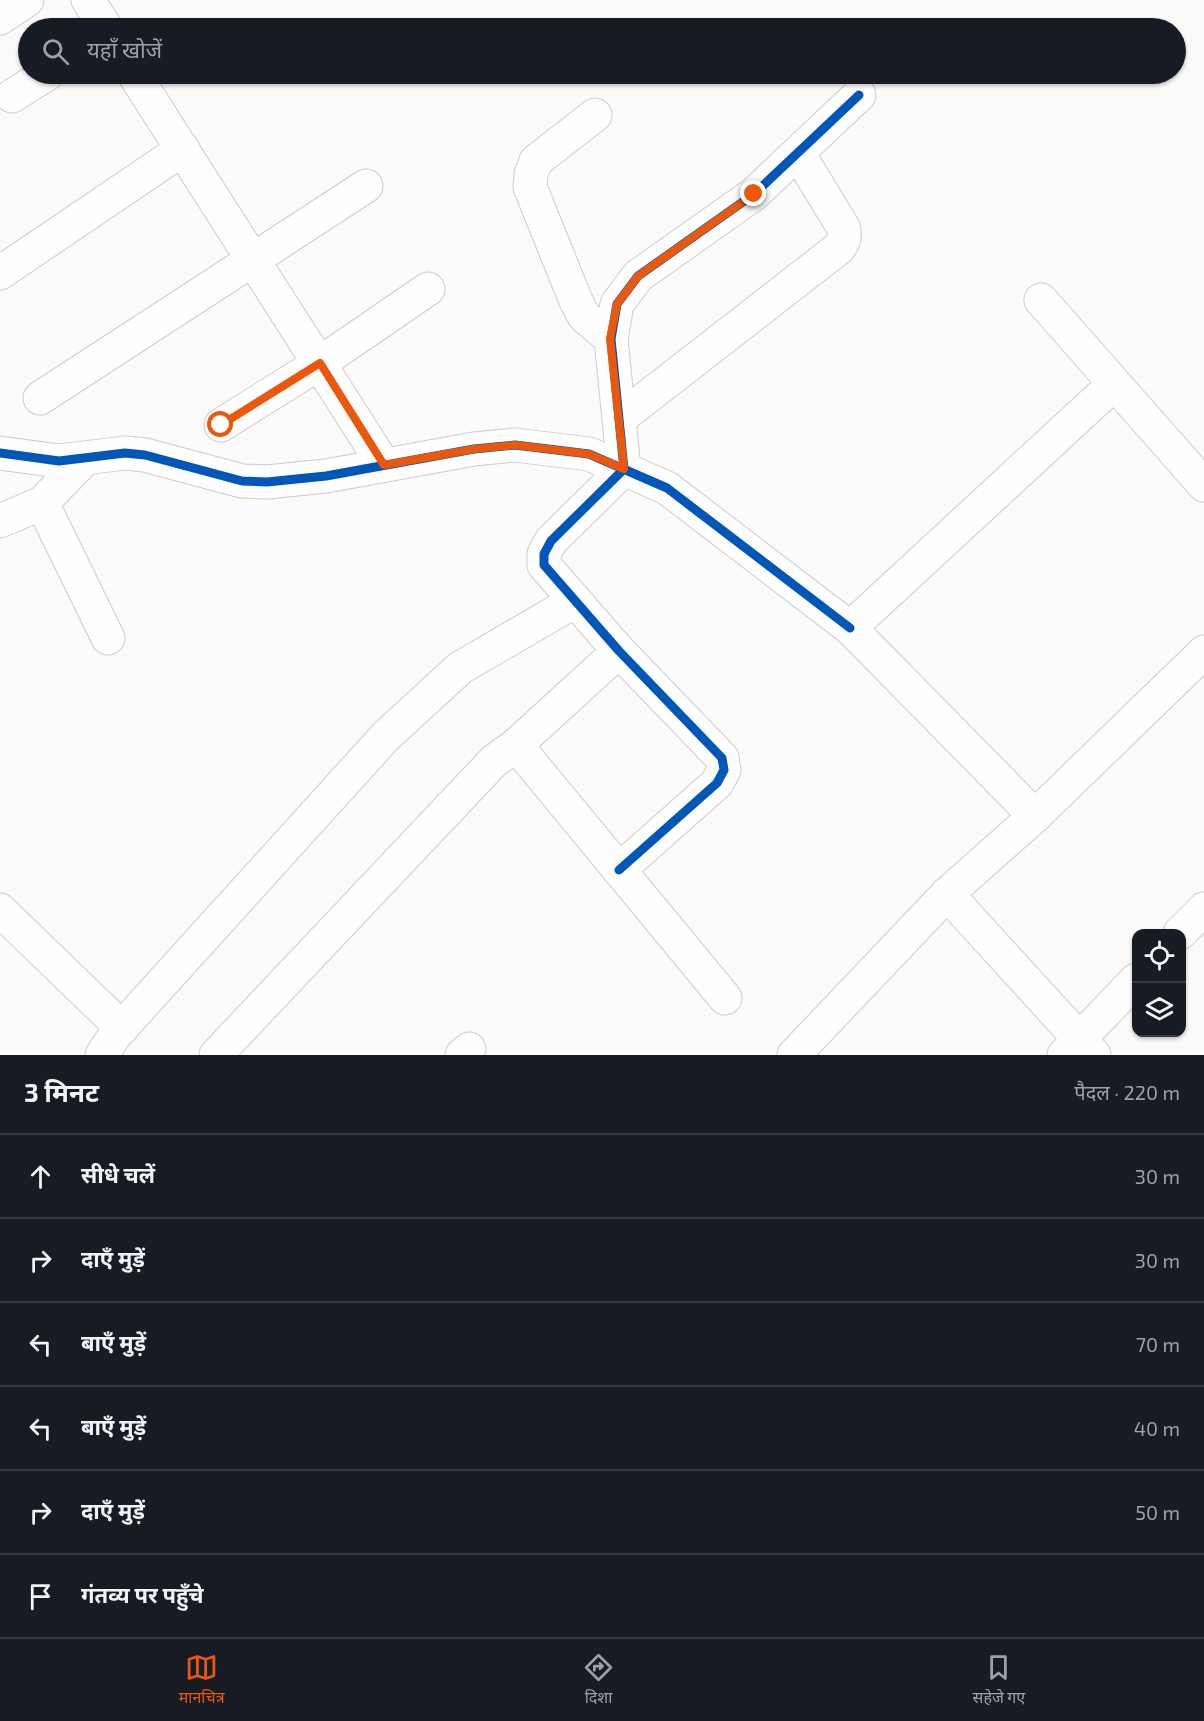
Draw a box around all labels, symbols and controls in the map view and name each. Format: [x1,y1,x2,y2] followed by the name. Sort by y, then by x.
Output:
[18,18,1186,84] search box
[39,35,72,68] icon: search
[87,36,162,62] text: यहाँ खोजें
[740,180,766,206] route end
[207,411,233,437] route start
[1132,929,1186,1037] map controls
[1132,929,1186,983] button: locate
[1132,983,1186,1037] button: layers
[24,1076,99,1107] text: 3 मिनट
[1074,1080,1180,1104] text: पैदल · 220 m
[24,1160,57,1193] icon: ahead
[81,1161,155,1187] text: सीधे चलें
[1135,1164,1180,1188] text: 30 m
[24,1244,57,1277] icon: right
[81,1245,145,1271] text: दाएँ मुड़ें
[1135,1248,1180,1272] text: 30 m
[24,1328,57,1361] icon: left
[81,1329,146,1355] text: बाएँ मुड़ें
[1136,1332,1180,1356] text: 70 m
[24,1412,57,1445] icon: left
[81,1413,146,1439] text: बाएँ मुड़ें
[1134,1416,1180,1440] text: 40 m
[24,1496,57,1529] icon: right
[81,1497,145,1523] text: दाएँ मुड़ें
[1135,1500,1180,1524] text: 50 m
[24,1580,57,1613] icon: arrive
[81,1581,204,1607] text: गंतव्य पर पहुँचे
[179,1651,225,1710] tab: मानचित्र
[582,1651,615,1710] tab: दिशा
[973,1651,1025,1710] tab: सहेजे गए

